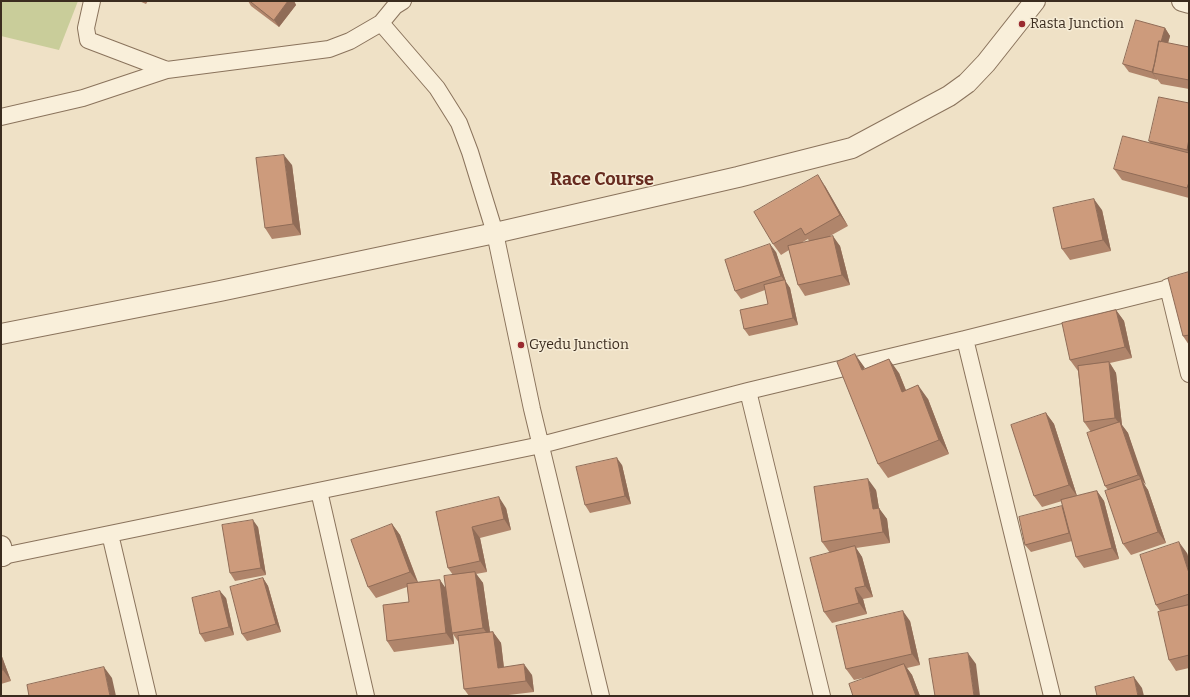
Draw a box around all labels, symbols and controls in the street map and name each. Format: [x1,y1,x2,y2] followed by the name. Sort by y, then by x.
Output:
[1030,16,1124,32] place label: Rasta Junction
[1017,19,1027,29] marker: Rasta Junction
[550,169,654,191] district label: Race Course
[529,337,629,353] place label: Gyedu Junction
[516,340,526,350] marker: Gyedu Junction

